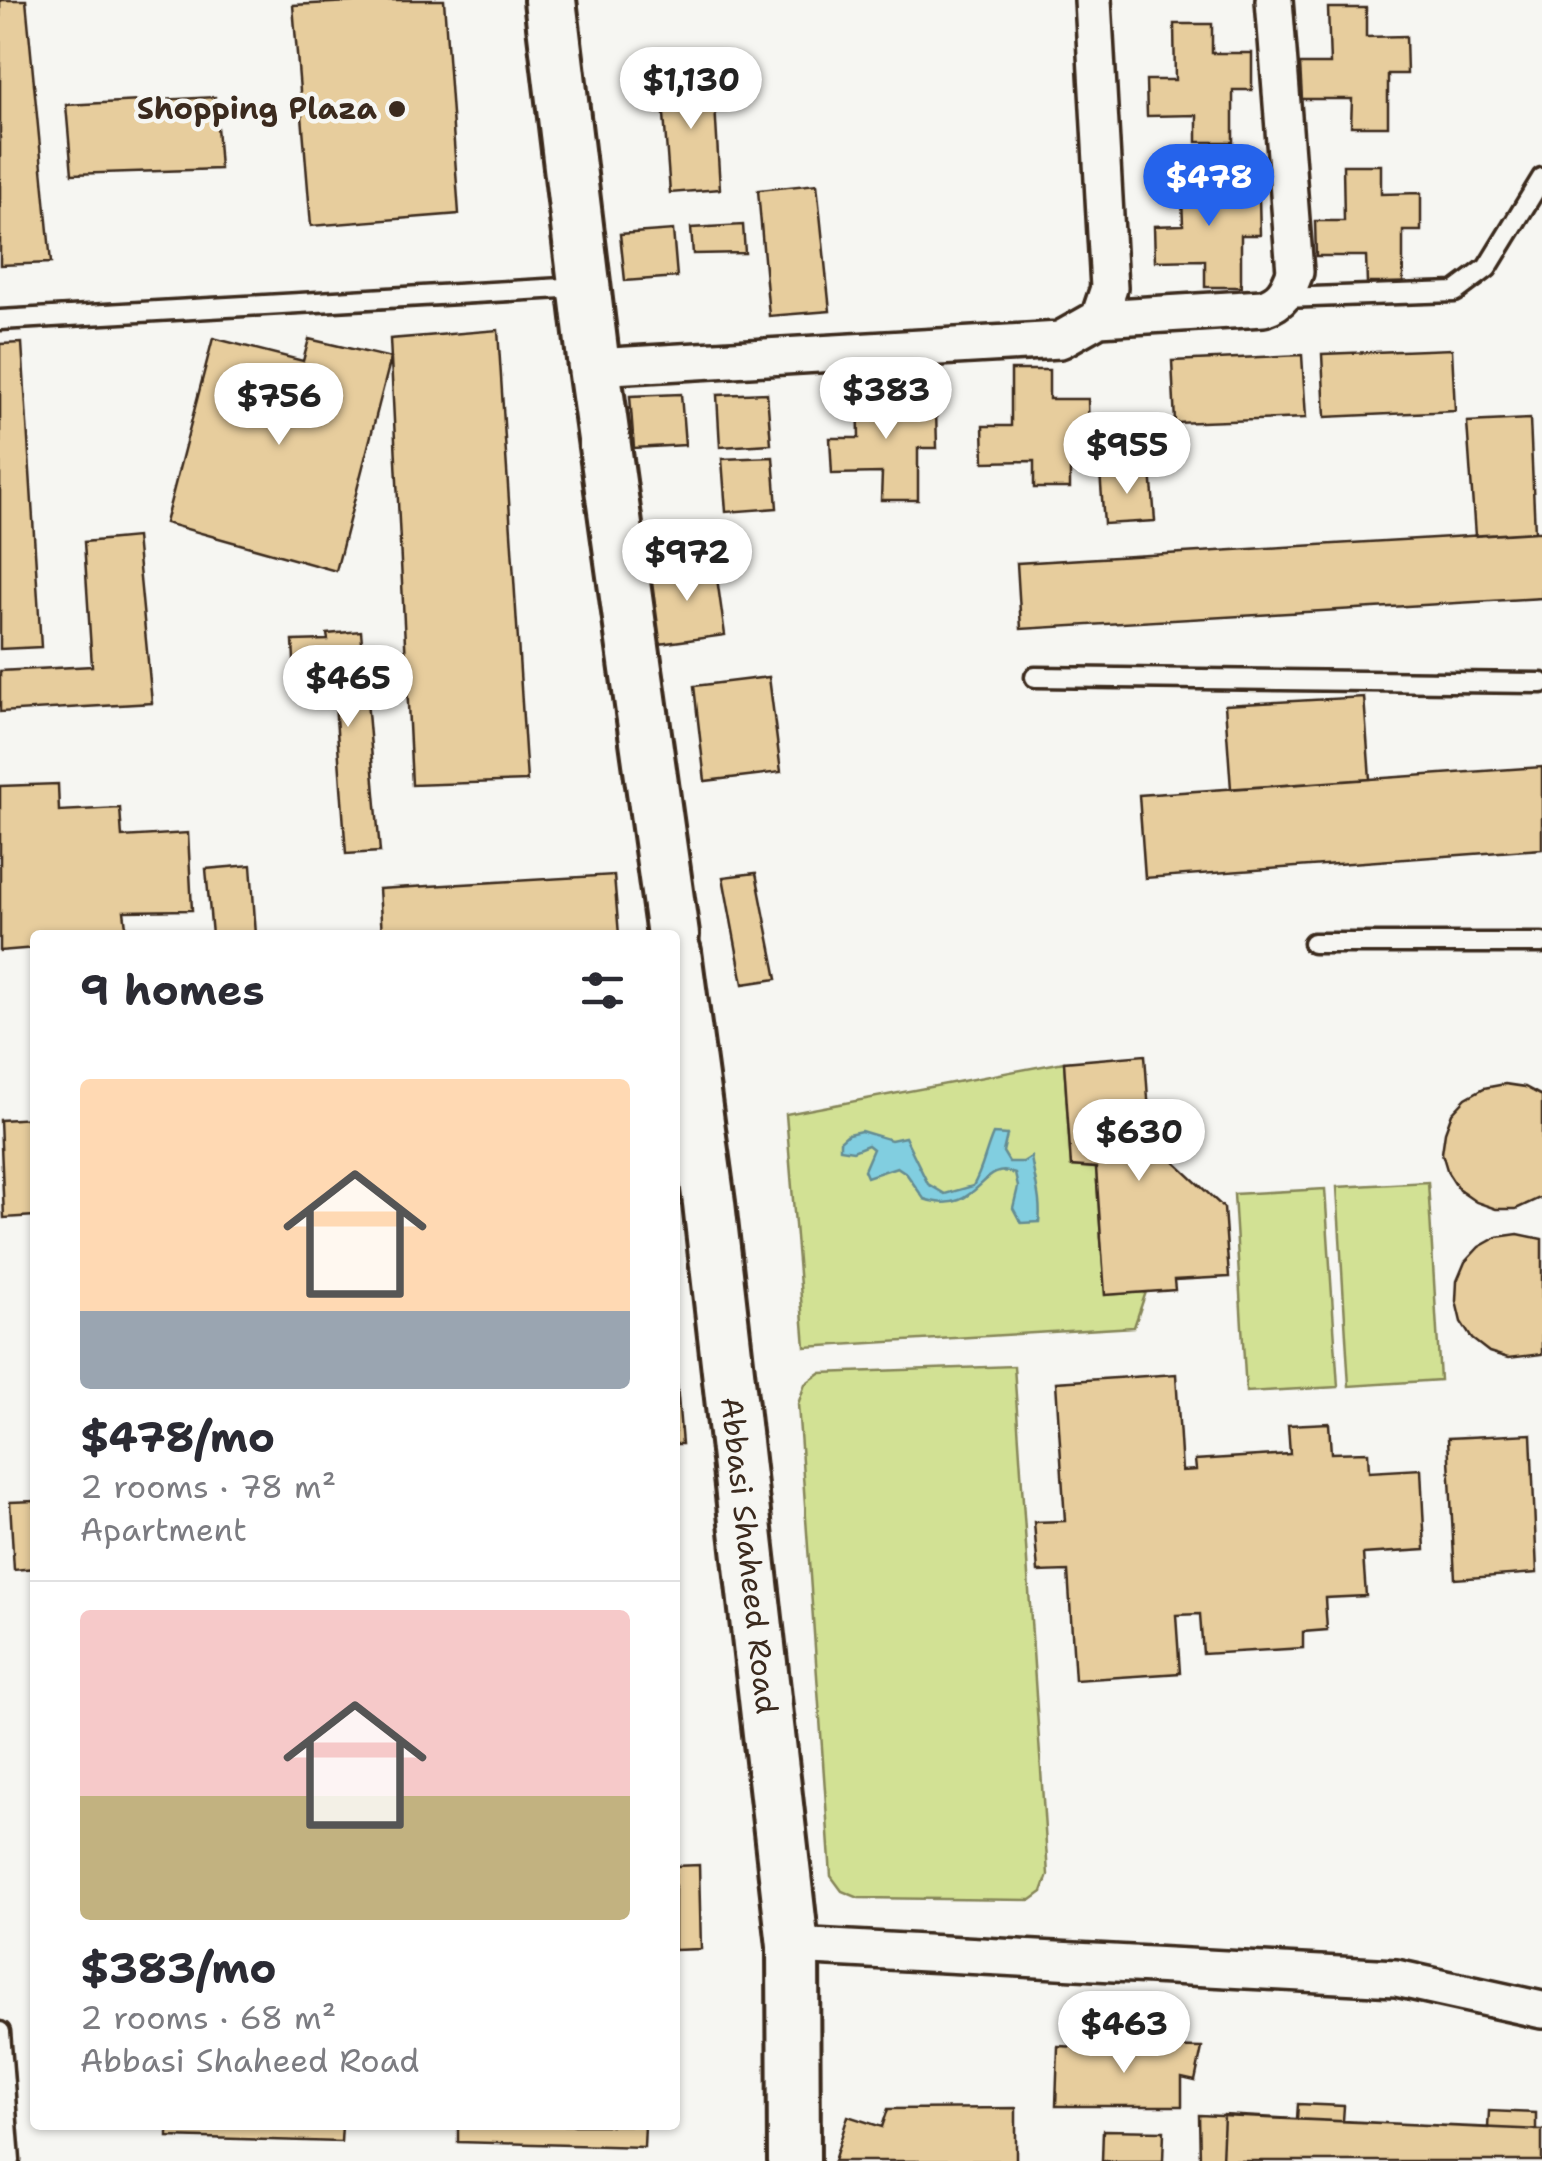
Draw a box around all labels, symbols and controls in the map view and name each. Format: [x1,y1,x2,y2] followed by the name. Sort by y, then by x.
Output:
[610,47,772,132] pin: $1,130
[642,58,740,101] text: $1,130
[137,88,377,129] place label: Shopping Plaza
[386,98,408,120] marker: Shopping Plaza
[1150,144,1268,229] pin: $478
[1165,155,1253,198] text: $478
[827,357,945,442] pin: $383
[220,363,338,448] pin: $756
[842,368,930,411] text: $383
[236,374,322,417] text: $756
[1068,412,1186,497] pin: $955
[1085,423,1169,466] text: $955
[628,519,746,604] pin: $972
[644,530,730,573] text: $972
[289,645,407,730] pin: $465
[305,656,391,699] text: $465
[80,962,265,1018] text: 9 homes
[575,963,630,1018] icon: filters
[1080,1099,1198,1184] pin: $630
[1095,1110,1183,1153] text: $630
[265,1144,445,1324] icon: home
[711,1395,788,1716] street label: Abbasi Shaheed Road
[80,1409,275,1465] text: $478/mo
[80,1465,336,1508] text: 2 rooms · 78 m²
[80,1508,247,1551] text: Apartment
[265,1675,445,1855] icon: home
[80,1940,277,1996] text: $383/mo
[1065,1991,1183,2076] pin: $463
[80,1996,336,2039] text: 2 rooms · 68 m²
[1080,2002,1168,2045] text: $463
[80,2039,420,2082] text: Abbasi Shaheed Road

